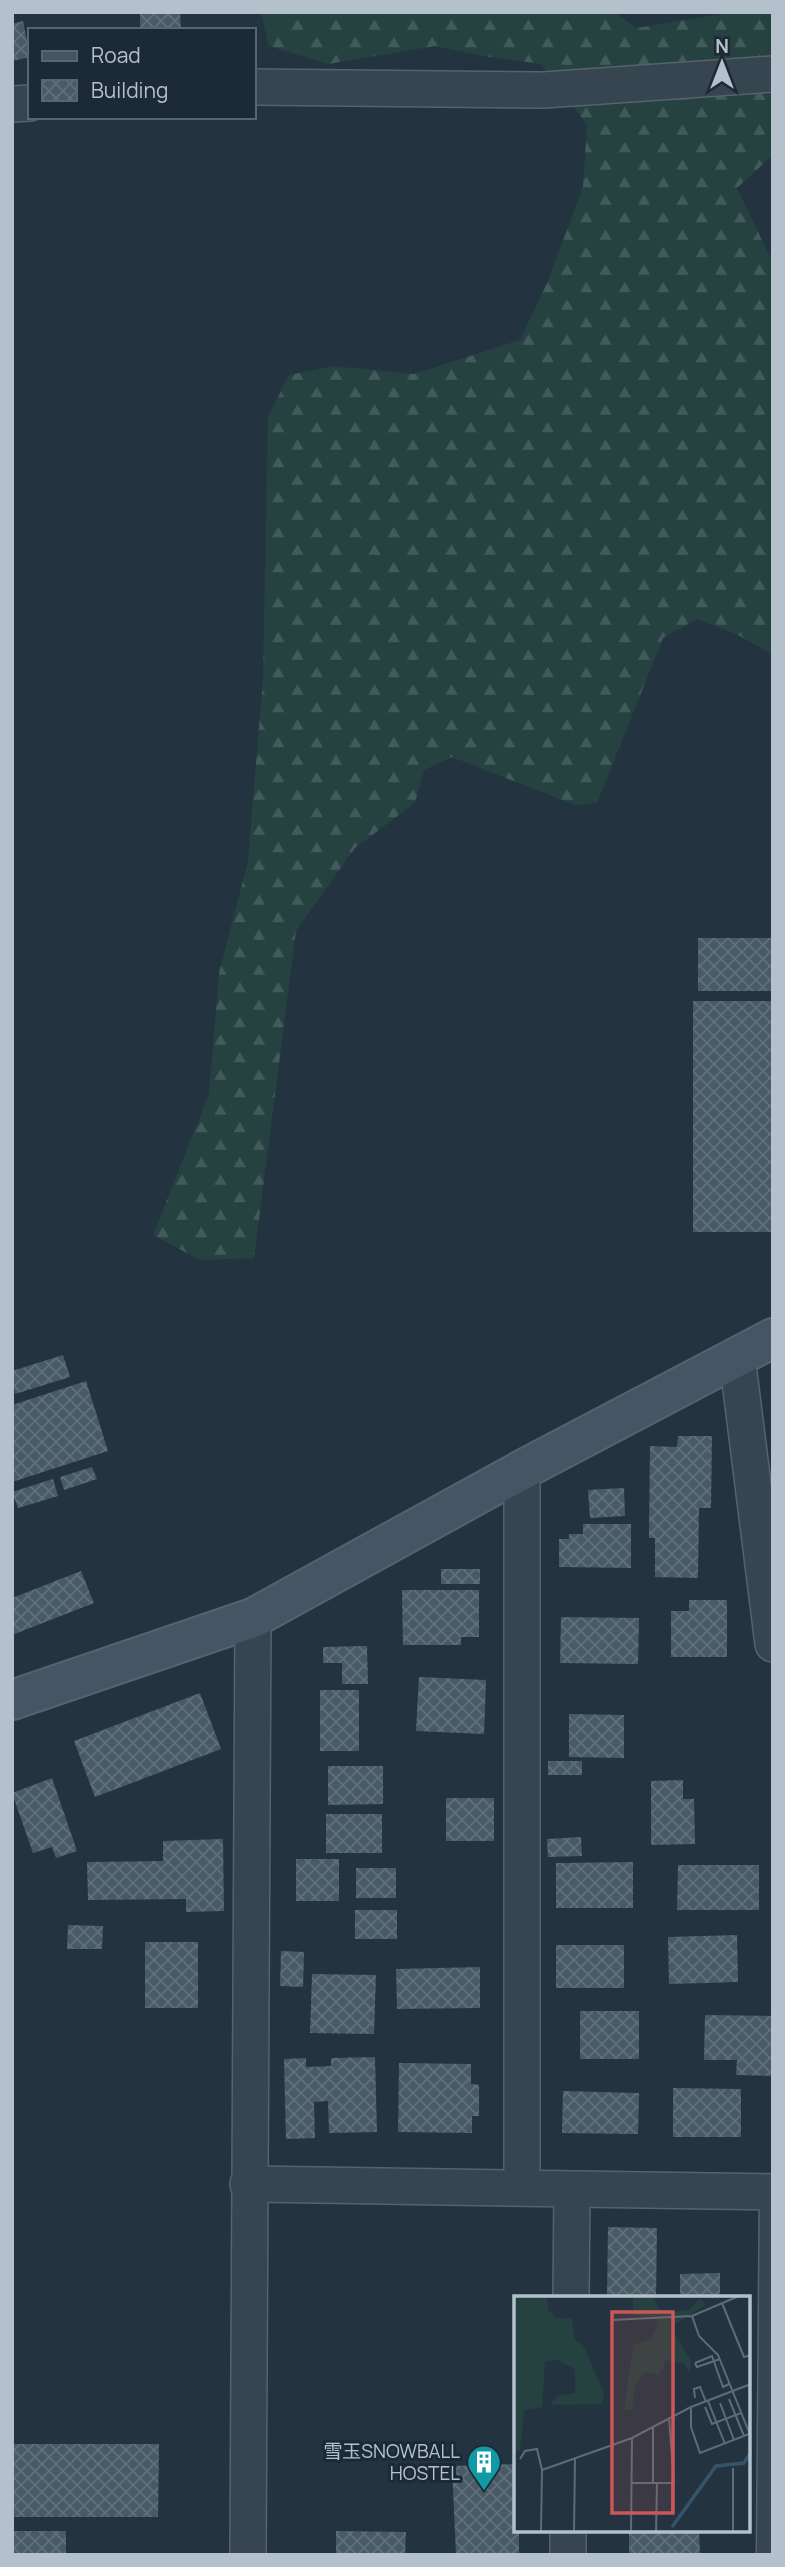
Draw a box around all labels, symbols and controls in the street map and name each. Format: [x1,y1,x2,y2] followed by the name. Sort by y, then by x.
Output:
[28,28,256,119] legend
[687,28,757,98] north arrow
[715,33,729,59] text: N
[91,41,141,69] text: Road
[91,76,168,104] text: Building
[514,2296,750,2532] inset map
[323,2438,460,2486] place label: 雪玉SNOWBALL HOSTEL
[465,2443,503,2492] building icon: 雪玉SNOWBALL HOSTEL

